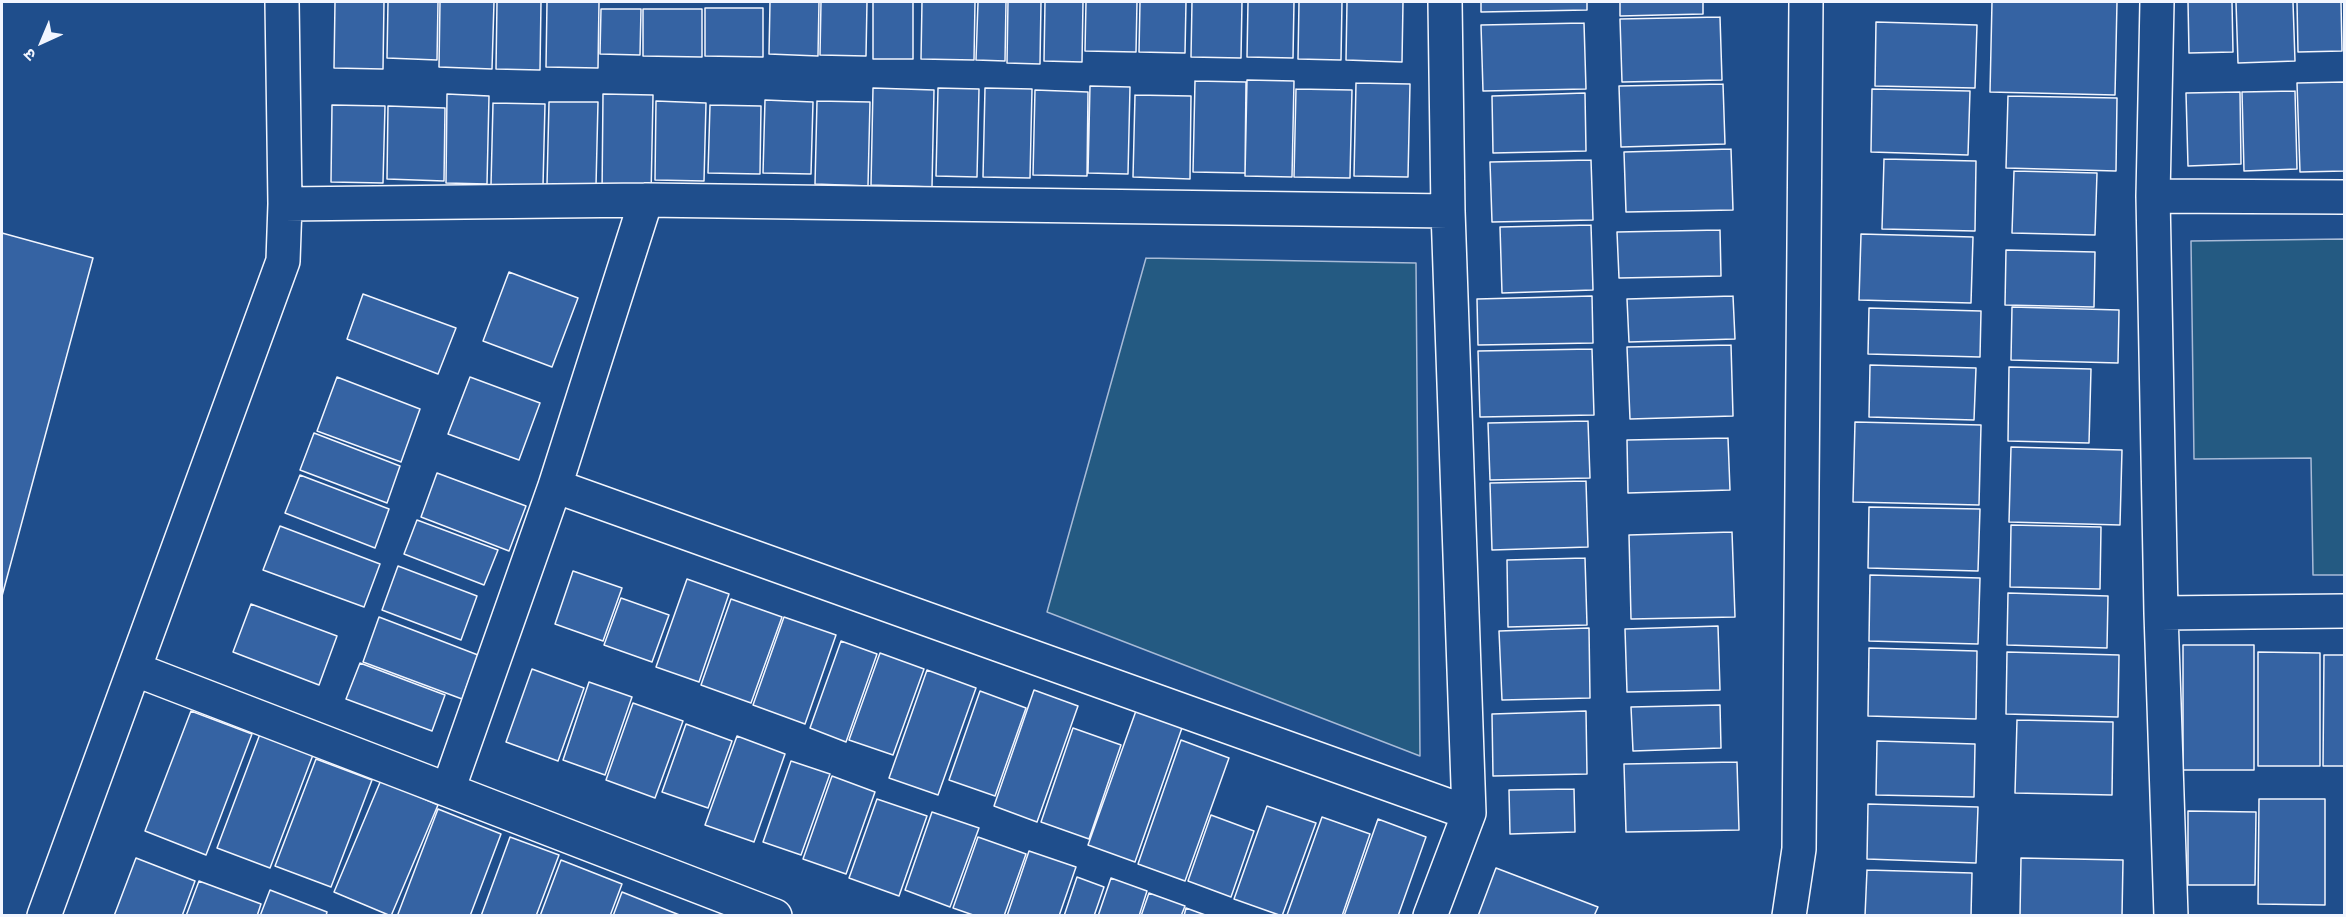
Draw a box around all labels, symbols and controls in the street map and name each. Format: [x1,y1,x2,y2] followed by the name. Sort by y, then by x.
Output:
[12,12,72,72] north arrow
[18,44,41,66] text: उ

